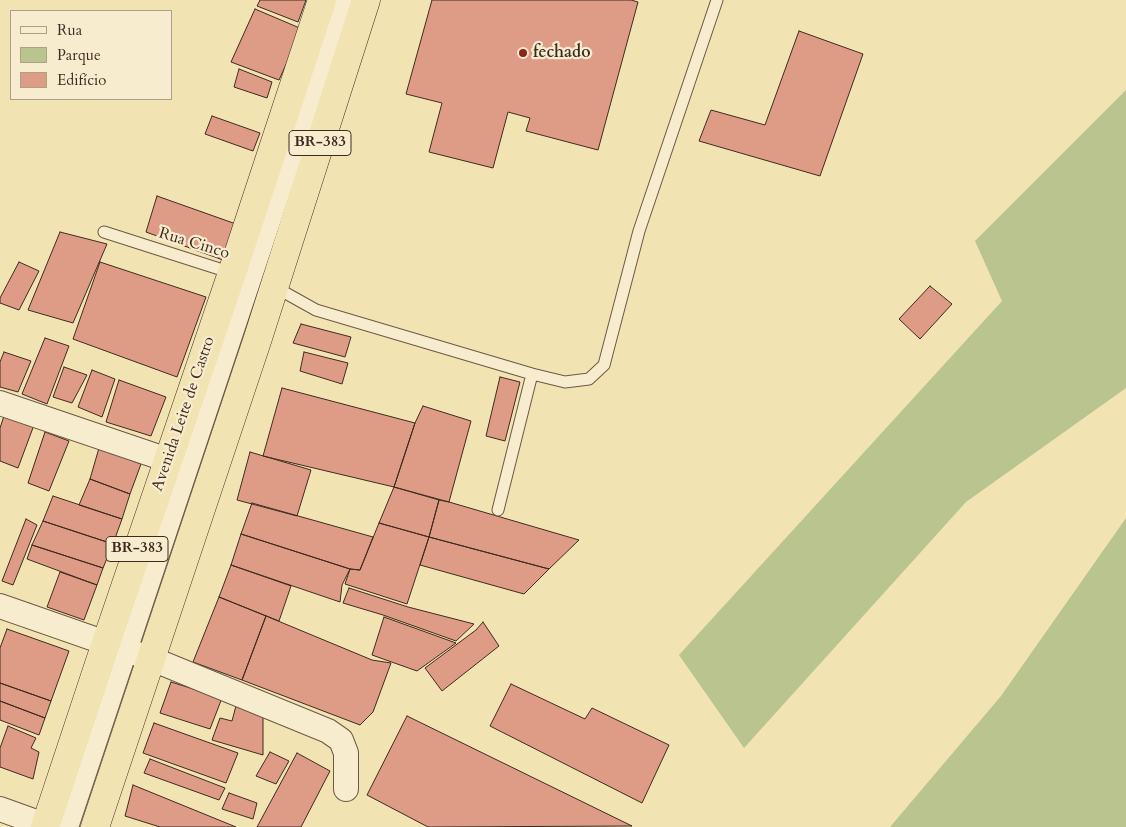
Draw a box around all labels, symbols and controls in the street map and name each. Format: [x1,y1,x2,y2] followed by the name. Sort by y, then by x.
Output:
[10,10,172,100] legend
[57,20,82,40] text: Rua
[533,43,590,63] place label: fechado
[57,45,101,65] text: Parque
[517,47,529,59] marker: fechado
[57,70,106,90] text: Edifício
[289,130,351,156] road number: BR-383
[156,224,232,264] street label: Rua Cinco
[149,334,219,494] street label: Avenida Leite de Castro
[106,536,168,562] road number: BR-383

